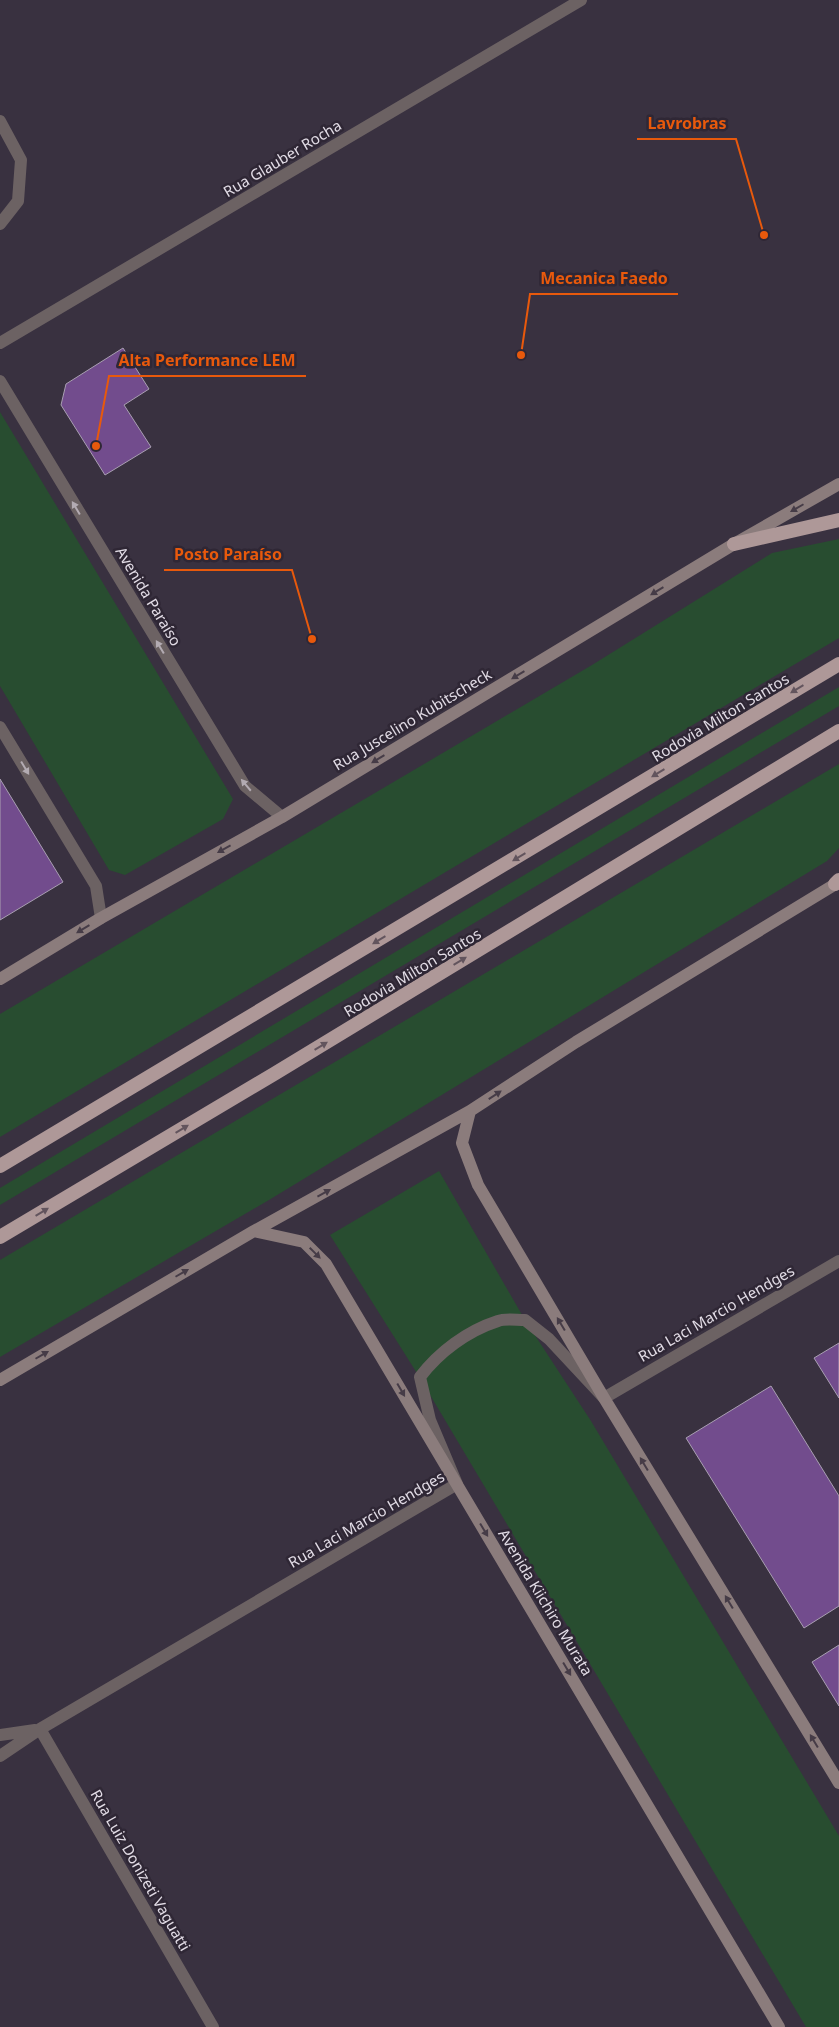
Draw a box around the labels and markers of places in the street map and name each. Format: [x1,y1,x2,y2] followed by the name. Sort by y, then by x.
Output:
[637,108,736,139] callout: Lavrobras
[530,263,678,294] callout: Mecanica Faedo
[109,345,306,376] callout: Alta Performance LEM
[164,539,292,570] callout: Posto Paraíso

